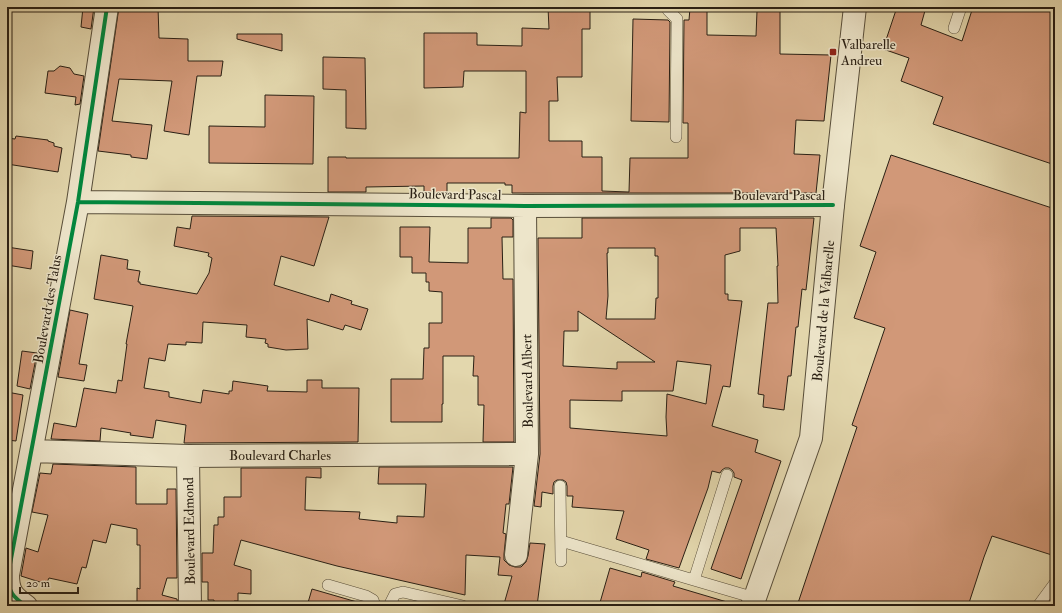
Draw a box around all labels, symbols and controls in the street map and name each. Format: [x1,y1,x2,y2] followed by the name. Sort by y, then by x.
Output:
[840,36,896,69] place label: Valbarelle Andreu
[828,47,838,57] marker: Valbarelle Andreu
[409,185,502,204] street label: Boulevard Pascal
[733,187,826,204] street label: Boulevard Pascal
[809,240,838,382] street label: Boulevard de la Valbarelle
[30,253,65,365] street label: Boulevard des Talus
[518,333,537,428] street label: Boulevard Albert
[229,447,331,464] street label: Boulevard Charles
[180,477,199,585] street label: Boulevard Edmond
[20,569,78,595] scale bar
[26,576,51,591] text: 20 m

